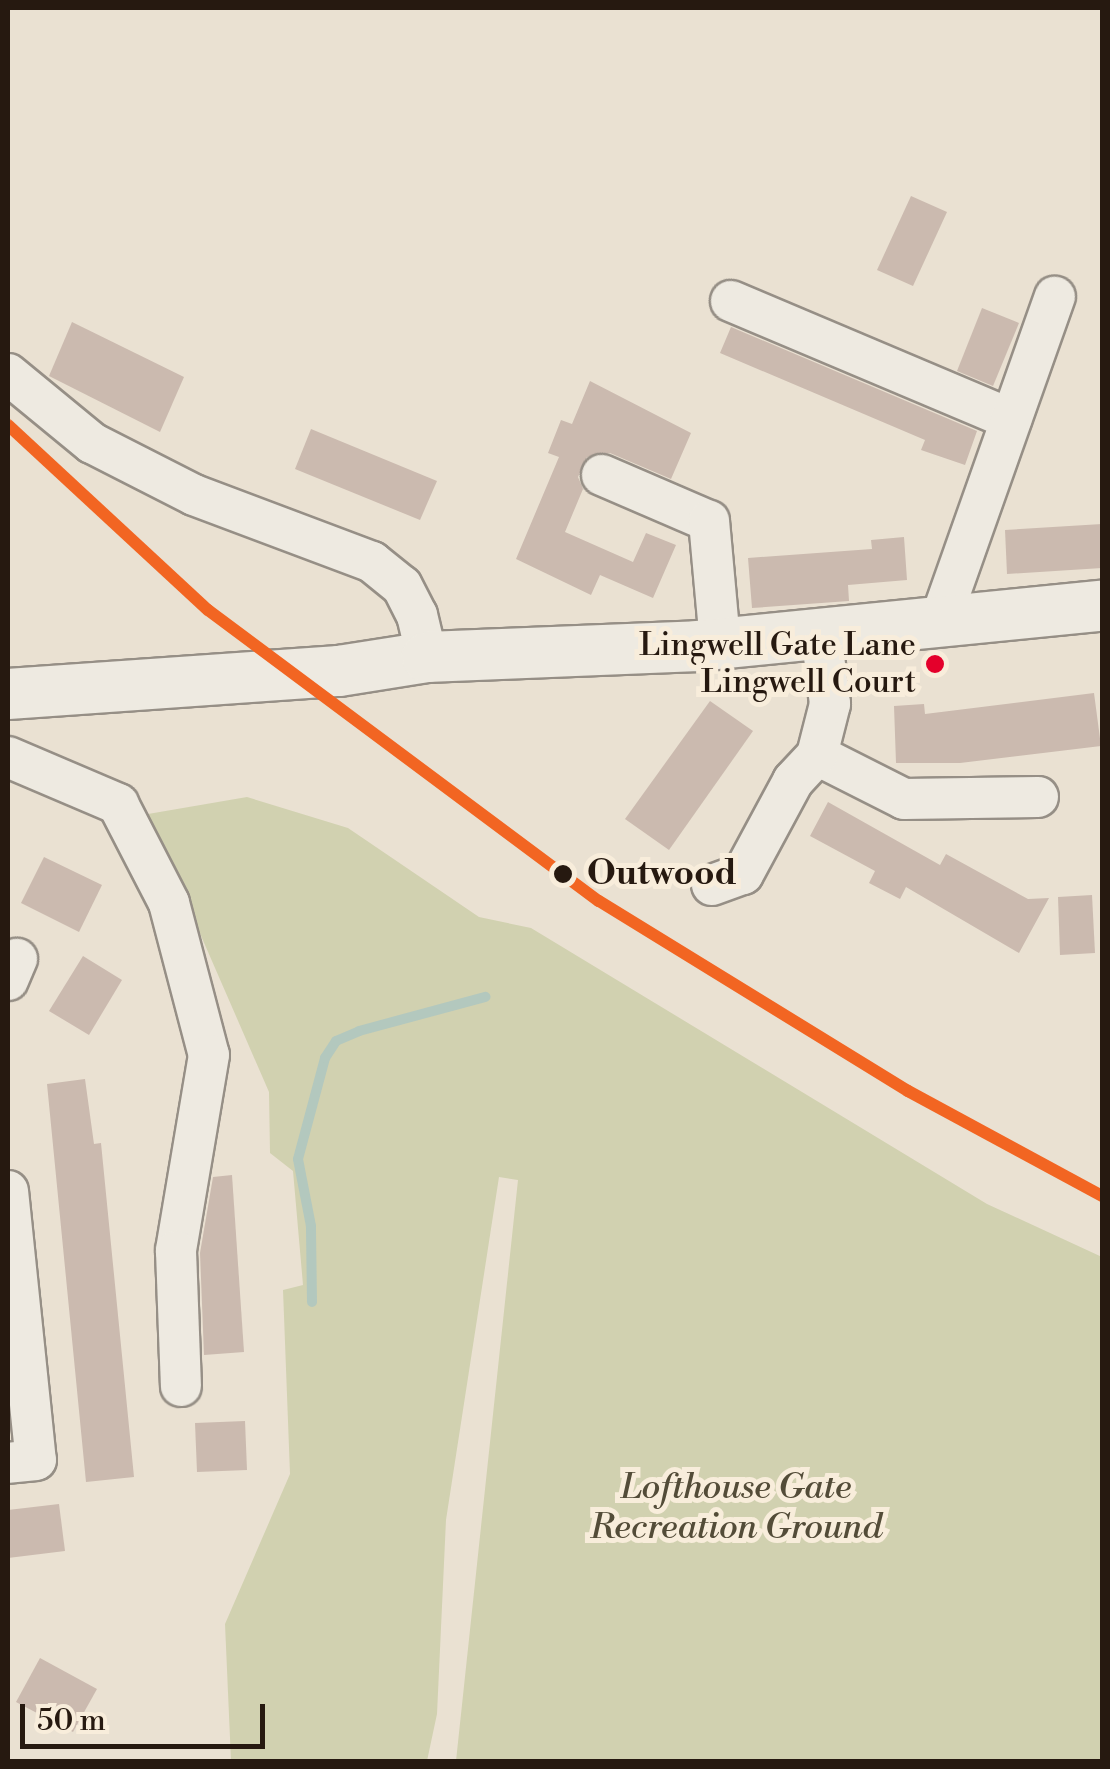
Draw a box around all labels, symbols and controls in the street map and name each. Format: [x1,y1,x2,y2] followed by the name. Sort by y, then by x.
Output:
[639,627,916,702] place label: Lingwell Gate Lane Lingwell Court
[925,654,945,674] marker: Lingwell Gate Lane Lingwell Court
[587,853,737,895] place label: Outwood
[548,859,578,889] marker: Outwood
[590,1467,882,1549] park label: Lofthouse Gate Recreation Ground
[25,1684,270,1746] scale bar
[37,1702,106,1740] text: 50 m

